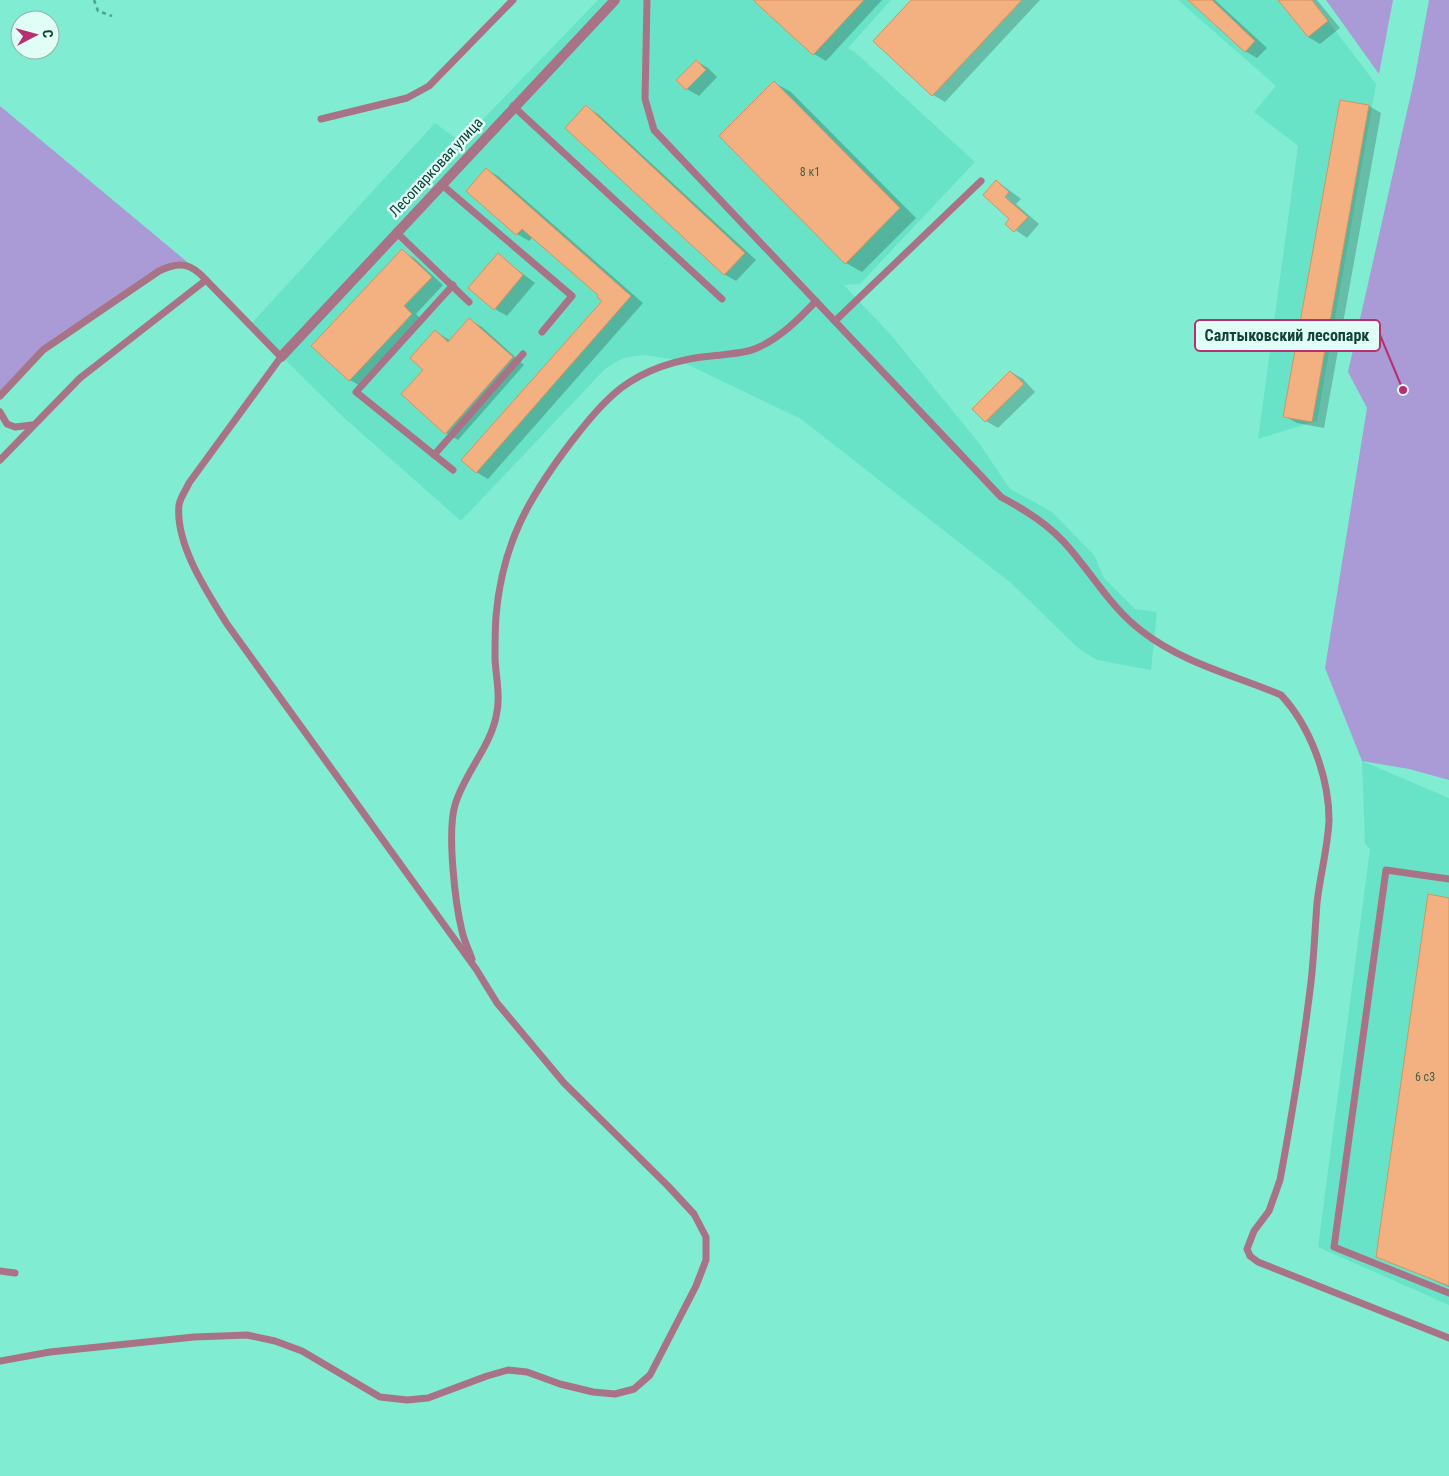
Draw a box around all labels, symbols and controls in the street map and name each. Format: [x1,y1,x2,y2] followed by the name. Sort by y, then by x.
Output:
[10,10,60,60] north arrow
[40,29,56,38] text: С
[385,114,487,220] street label: Лесопарковая улица
[800,165,820,179] house number: 8 к1
[1195,320,1380,351] callout: Салтыковский лесопарк
[1205,326,1369,345] text: Салтыковский лесопарк
[1415,1070,1435,1084] house number: 6 с3

